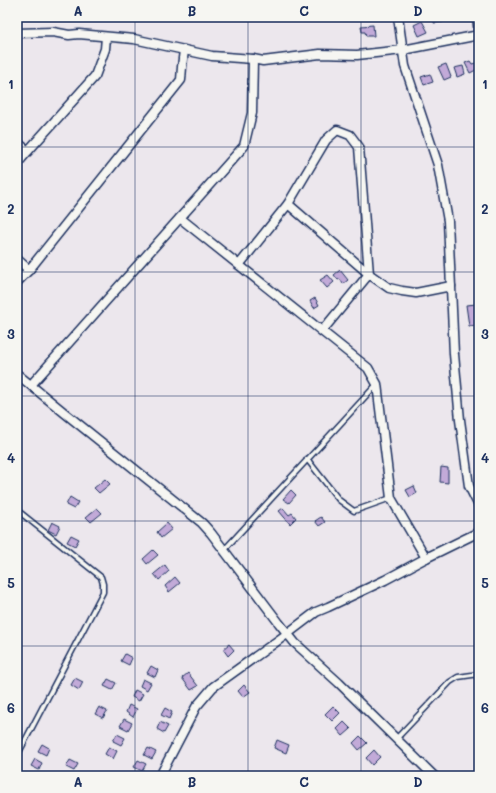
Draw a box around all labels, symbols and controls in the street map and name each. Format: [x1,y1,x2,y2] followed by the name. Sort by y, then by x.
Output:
[73,2,83,19] text: A
[188,2,197,19] text: B
[299,2,309,19] text: C
[413,2,423,19] text: D
[8,75,14,92] text: 1
[482,75,488,92] text: 1
[7,200,15,217] text: 2
[481,200,489,217] text: 2
[7,325,15,342] text: 3
[481,325,489,342] text: 3
[7,449,15,466] text: 4
[481,449,489,466] text: 4
[7,574,15,591] text: 5
[481,574,489,591] text: 5
[7,699,15,716] text: 6
[481,699,489,716] text: 6
[73,773,83,790] text: A
[188,773,197,790] text: B
[299,773,309,790] text: C
[413,773,423,790] text: D

